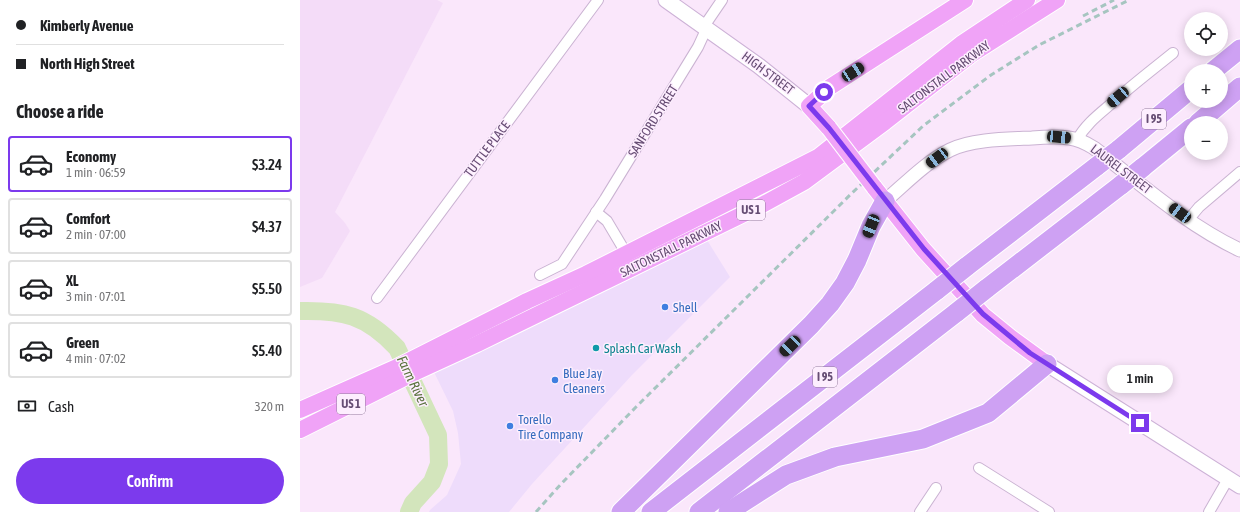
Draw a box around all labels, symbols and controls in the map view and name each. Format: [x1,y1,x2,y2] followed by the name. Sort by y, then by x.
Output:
[1184,12,1228,160] map controls
[1184,12,1228,56] button: locate
[40,17,134,34] text: Kimberly Avenue
[895,37,993,116] street label: SALTONSTALL PARKWAY
[739,48,797,98] street label: HIGH STREET
[40,55,135,72] text: North High Street
[840,60,866,84] car
[1184,64,1228,108] button: +
[625,82,681,160] street label: SANFORD STREET
[815,83,833,101] route start
[1105,85,1131,109] car
[16,101,104,122] text: Choose a ride
[1142,109,1166,129] road number: I 95
[1184,116,1228,160] button: −
[461,118,513,180] street label: TUTTLE PLACE
[1047,130,1071,144] car
[1088,141,1155,197] street label: LAUREL STREET
[18,146,54,182] icon: car
[924,146,950,170] car
[66,148,116,165] text: Economy
[252,156,282,173] text: $3.24
[66,165,126,180] text: 1 min · 06:59
[737,200,765,220] road number: US 1
[1167,201,1193,225] car
[18,208,54,244] icon: car
[66,210,110,227] text: Comfort
[861,213,881,239] car
[252,218,282,235] text: $4.37
[618,218,724,280] street label: SALTONSTALL PARKWAY
[66,227,126,242] text: 2 min · 07:00
[18,270,54,306] icon: car
[66,272,79,289] text: XL
[252,280,282,297] text: $5.50
[66,289,126,304] text: 3 min · 07:01
[673,300,698,315] place label: Shell
[660,302,670,312] marker: Shell
[18,332,54,368] icon: car
[777,333,803,359] car
[66,334,99,351] text: Green
[604,341,681,356] place label: Splash Car Wash
[252,342,282,359] text: $5.40
[591,343,601,353] marker: Splash Car Wash
[66,351,126,366] text: 4 min · 07:02
[394,353,432,410] water label: Farm River
[1107,365,1173,393] callout: 1 min
[563,366,605,396] place label: Blue Jay Cleaners
[813,367,837,387] road number: I 95
[1127,371,1153,386] text: 1 min
[550,375,560,385] marker: Blue Jay Cleaners
[337,394,365,414] road number: US 1
[16,395,38,417] icon: cash
[48,398,74,415] text: Cash
[255,399,284,414] text: 320 m
[518,412,584,442] place label: Torello Tire Company
[1131,414,1149,432] route end
[505,421,515,431] marker: Torello Tire Company
[16,458,284,504] button: Confirm

